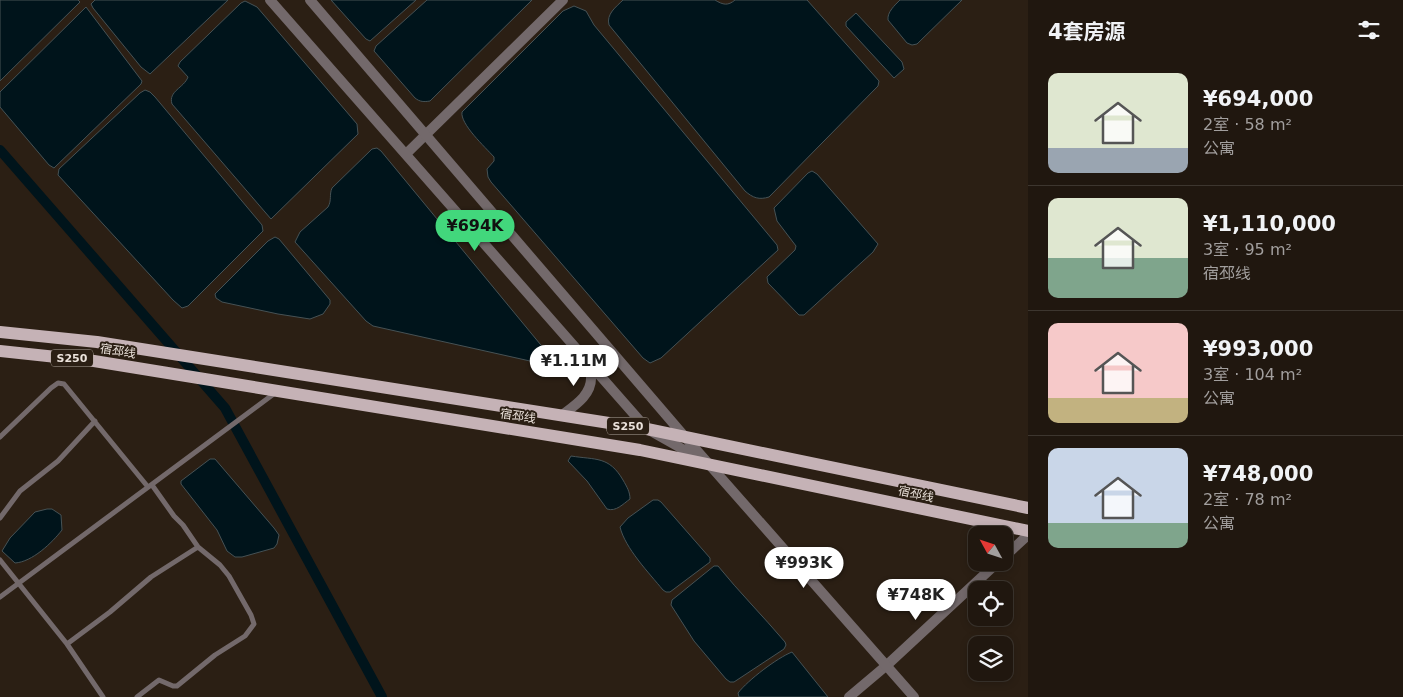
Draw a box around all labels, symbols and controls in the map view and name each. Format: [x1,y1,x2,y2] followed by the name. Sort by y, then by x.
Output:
[1355,16,1383,44] icon: filters
[1048,20,1126,44] text: 4套房源
[1203,87,1313,111] text: ¥694,000
[1088,93,1148,153] icon: home
[1203,115,1292,134] text: 2室 · 58 m²
[1203,139,1235,158] text: 公寓
[440,210,510,252] pin: ¥694K
[1203,212,1336,236] text: ¥1,110,000
[447,216,503,235] text: ¥694K
[1088,218,1148,278] icon: home
[1203,240,1292,259] text: 3室 · 95 m²
[1203,264,1251,283] text: 宿邳线
[1203,337,1313,361] text: ¥993,000
[99,341,137,361] street label: 宿邳线
[1088,343,1148,403] icon: home
[533,344,615,387] pin: ¥1.11M
[51,349,93,366] road number: S250
[541,351,607,370] text: ¥1.11M
[1203,365,1302,384] text: 3室 · 104 m²
[1203,389,1235,408] text: 公寓
[499,406,537,426] street label: 宿邳线
[607,418,649,434] road number: S250
[1203,462,1313,486] text: ¥748,000
[1088,468,1148,528] icon: home
[897,483,935,505] street label: 宿邳线
[1203,490,1292,509] text: 2室 · 78 m²
[1203,514,1235,533] text: 公寓
[968,526,1012,571] north arrow
[968,526,1013,681] map controls
[769,546,839,589] pin: ¥993K
[776,553,832,572] text: ¥993K
[881,578,951,621] pin: ¥748K
[968,581,1013,626] button: locate
[888,585,944,604] text: ¥748K
[968,636,1013,681] button: layers

